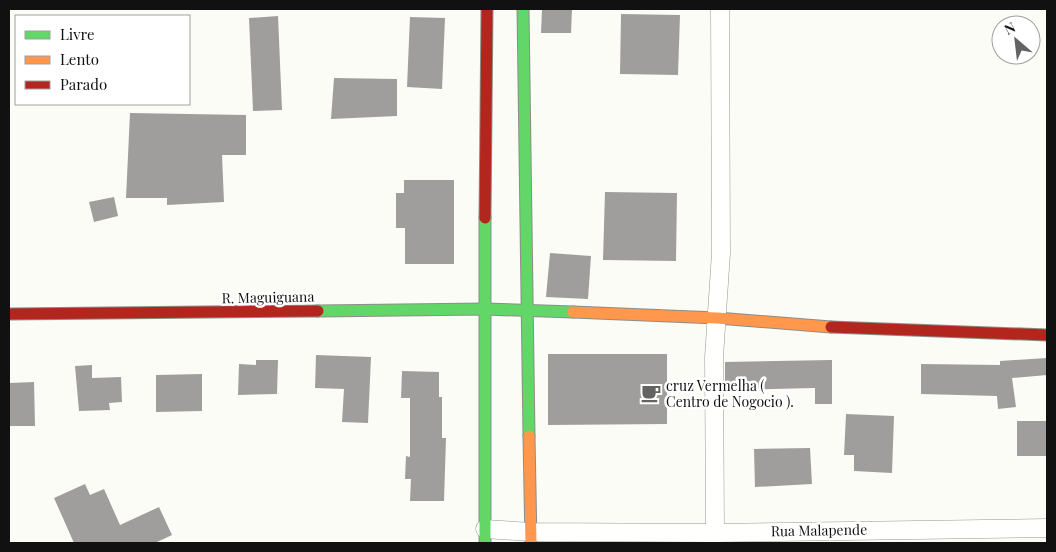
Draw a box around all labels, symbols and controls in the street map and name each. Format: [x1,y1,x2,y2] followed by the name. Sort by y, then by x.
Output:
[15,15,190,105] legend
[991,15,1041,65] north arrow
[1001,17,1019,39] text: N
[60,24,95,44] text: Livre
[60,49,99,69] text: Lento
[60,74,107,94] text: Parado
[222,287,315,307] street label: R. Maguiguana
[666,376,794,411] place label: cruz Vermelha ( Centro de Nogocio ).
[640,382,662,404] cafe icon: cruz Vermelha ( Centro de Nogocio ).
[771,520,867,540] street label: Rua Malapende

